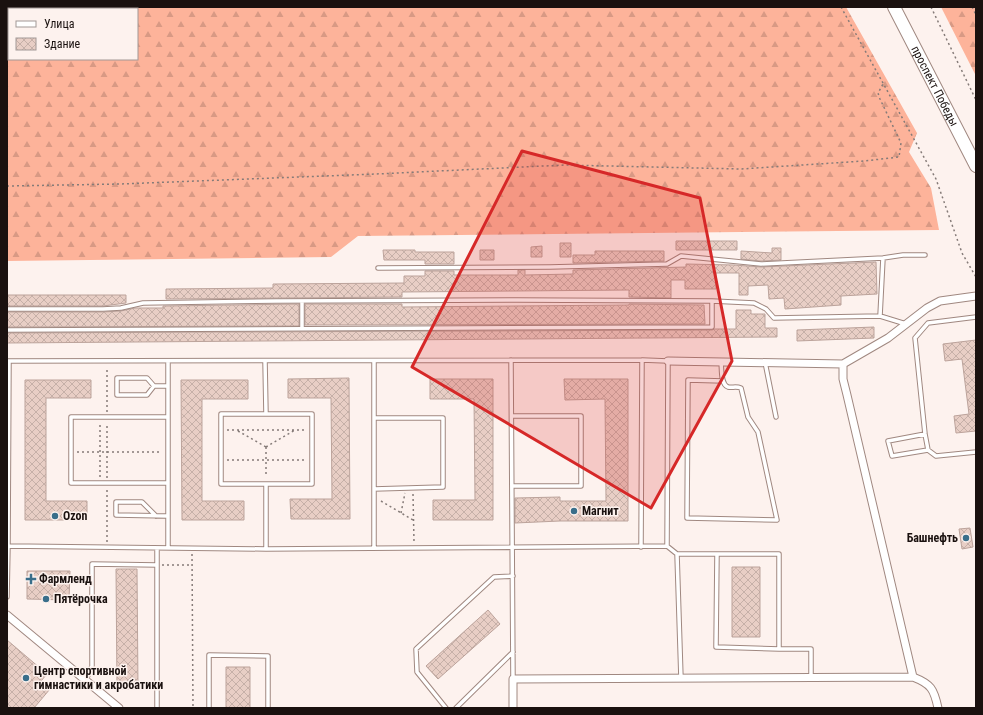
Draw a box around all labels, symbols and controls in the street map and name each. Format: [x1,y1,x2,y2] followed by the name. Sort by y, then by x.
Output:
[8,8,138,60] legend
[44,17,75,31] text: Улица
[44,37,81,51] text: Здание
[908,44,961,129] street label: проспект Победы
[582,504,619,518] place label: Магнит
[569,506,579,516] marker: Магнит
[63,509,88,523] place label: Ozon
[50,511,60,521] marker: Ozon
[907,531,958,545] place label: Башнефть
[961,533,971,543] marker: Башнефть
[39,572,92,586] place label: Фармленд
[26,574,36,584] marker: Фармленд
[54,592,108,606] place label: Пятёрочка
[41,594,51,604] marker: Пятёрочка
[34,664,163,692] place label: Центр спортивной гимнастики и акробатики
[21,673,31,683] marker: Центр спортивной гимнастики и акробатики

